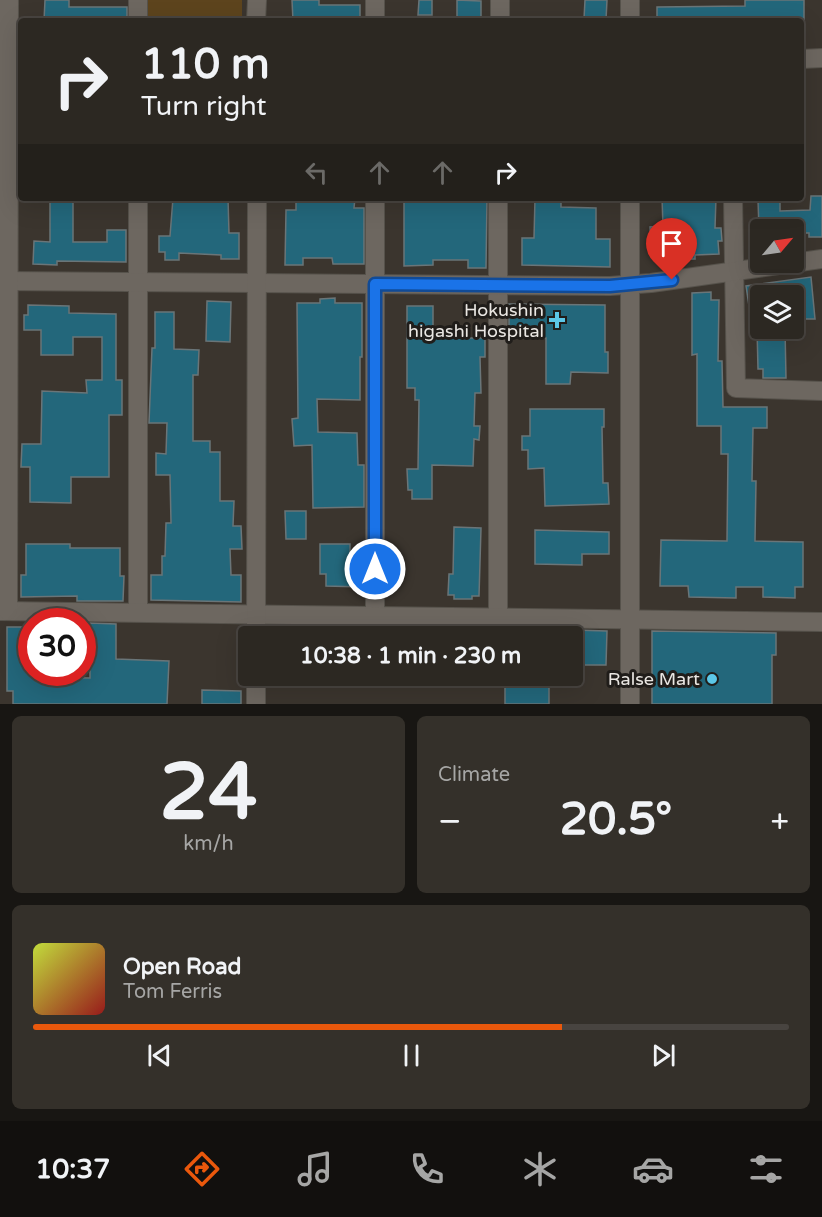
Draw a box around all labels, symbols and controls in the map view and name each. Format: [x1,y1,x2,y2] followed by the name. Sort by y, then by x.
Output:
[141,39,270,90] text: 110 m
[42,42,120,120] icon: right
[141,90,267,123] text: Turn right
[300,156,333,189] icon: left
[363,156,396,189] icon: ahead
[426,156,459,189] icon: ahead
[489,156,522,189] icon: right
[646,218,697,280] pin
[750,219,804,273] north arrow
[750,219,804,339] map controls
[655,227,688,260] icon: arrive
[750,285,804,339] button: layers
[408,299,544,342] place label: Hokushin higashi Hospital
[548,311,566,329] marker: Hokushin higashi Hospital
[343,537,407,601] position arrow
[18,608,96,686] speed limit sign: 30
[300,643,521,669] text: 10:38 · 1 min · 230 m
[608,668,700,690] place label: Ralse Mart
[705,672,719,686] marker: Ralse Mart
[160,746,257,840] text: 24
[438,763,510,787] text: Climate
[560,793,672,847] text: 20.5°
[438,802,462,841] text: −
[770,802,789,841] text: +
[183,832,234,856] text: km/h
[123,954,241,980] text: Open Road
[123,980,222,1004] text: Tom Ferris
[143,1039,176,1072] icon: previous
[395,1039,428,1072] icon: pause
[647,1039,680,1072] icon: next
[181,1148,223,1190] icon: directions
[294,1148,336,1190] icon: music
[406,1148,448,1190] icon: phone
[519,1148,561,1190] icon: climate
[632,1148,674,1190] icon: car
[745,1148,787,1190] icon: filters
[35,1153,110,1186] text: 10:37

